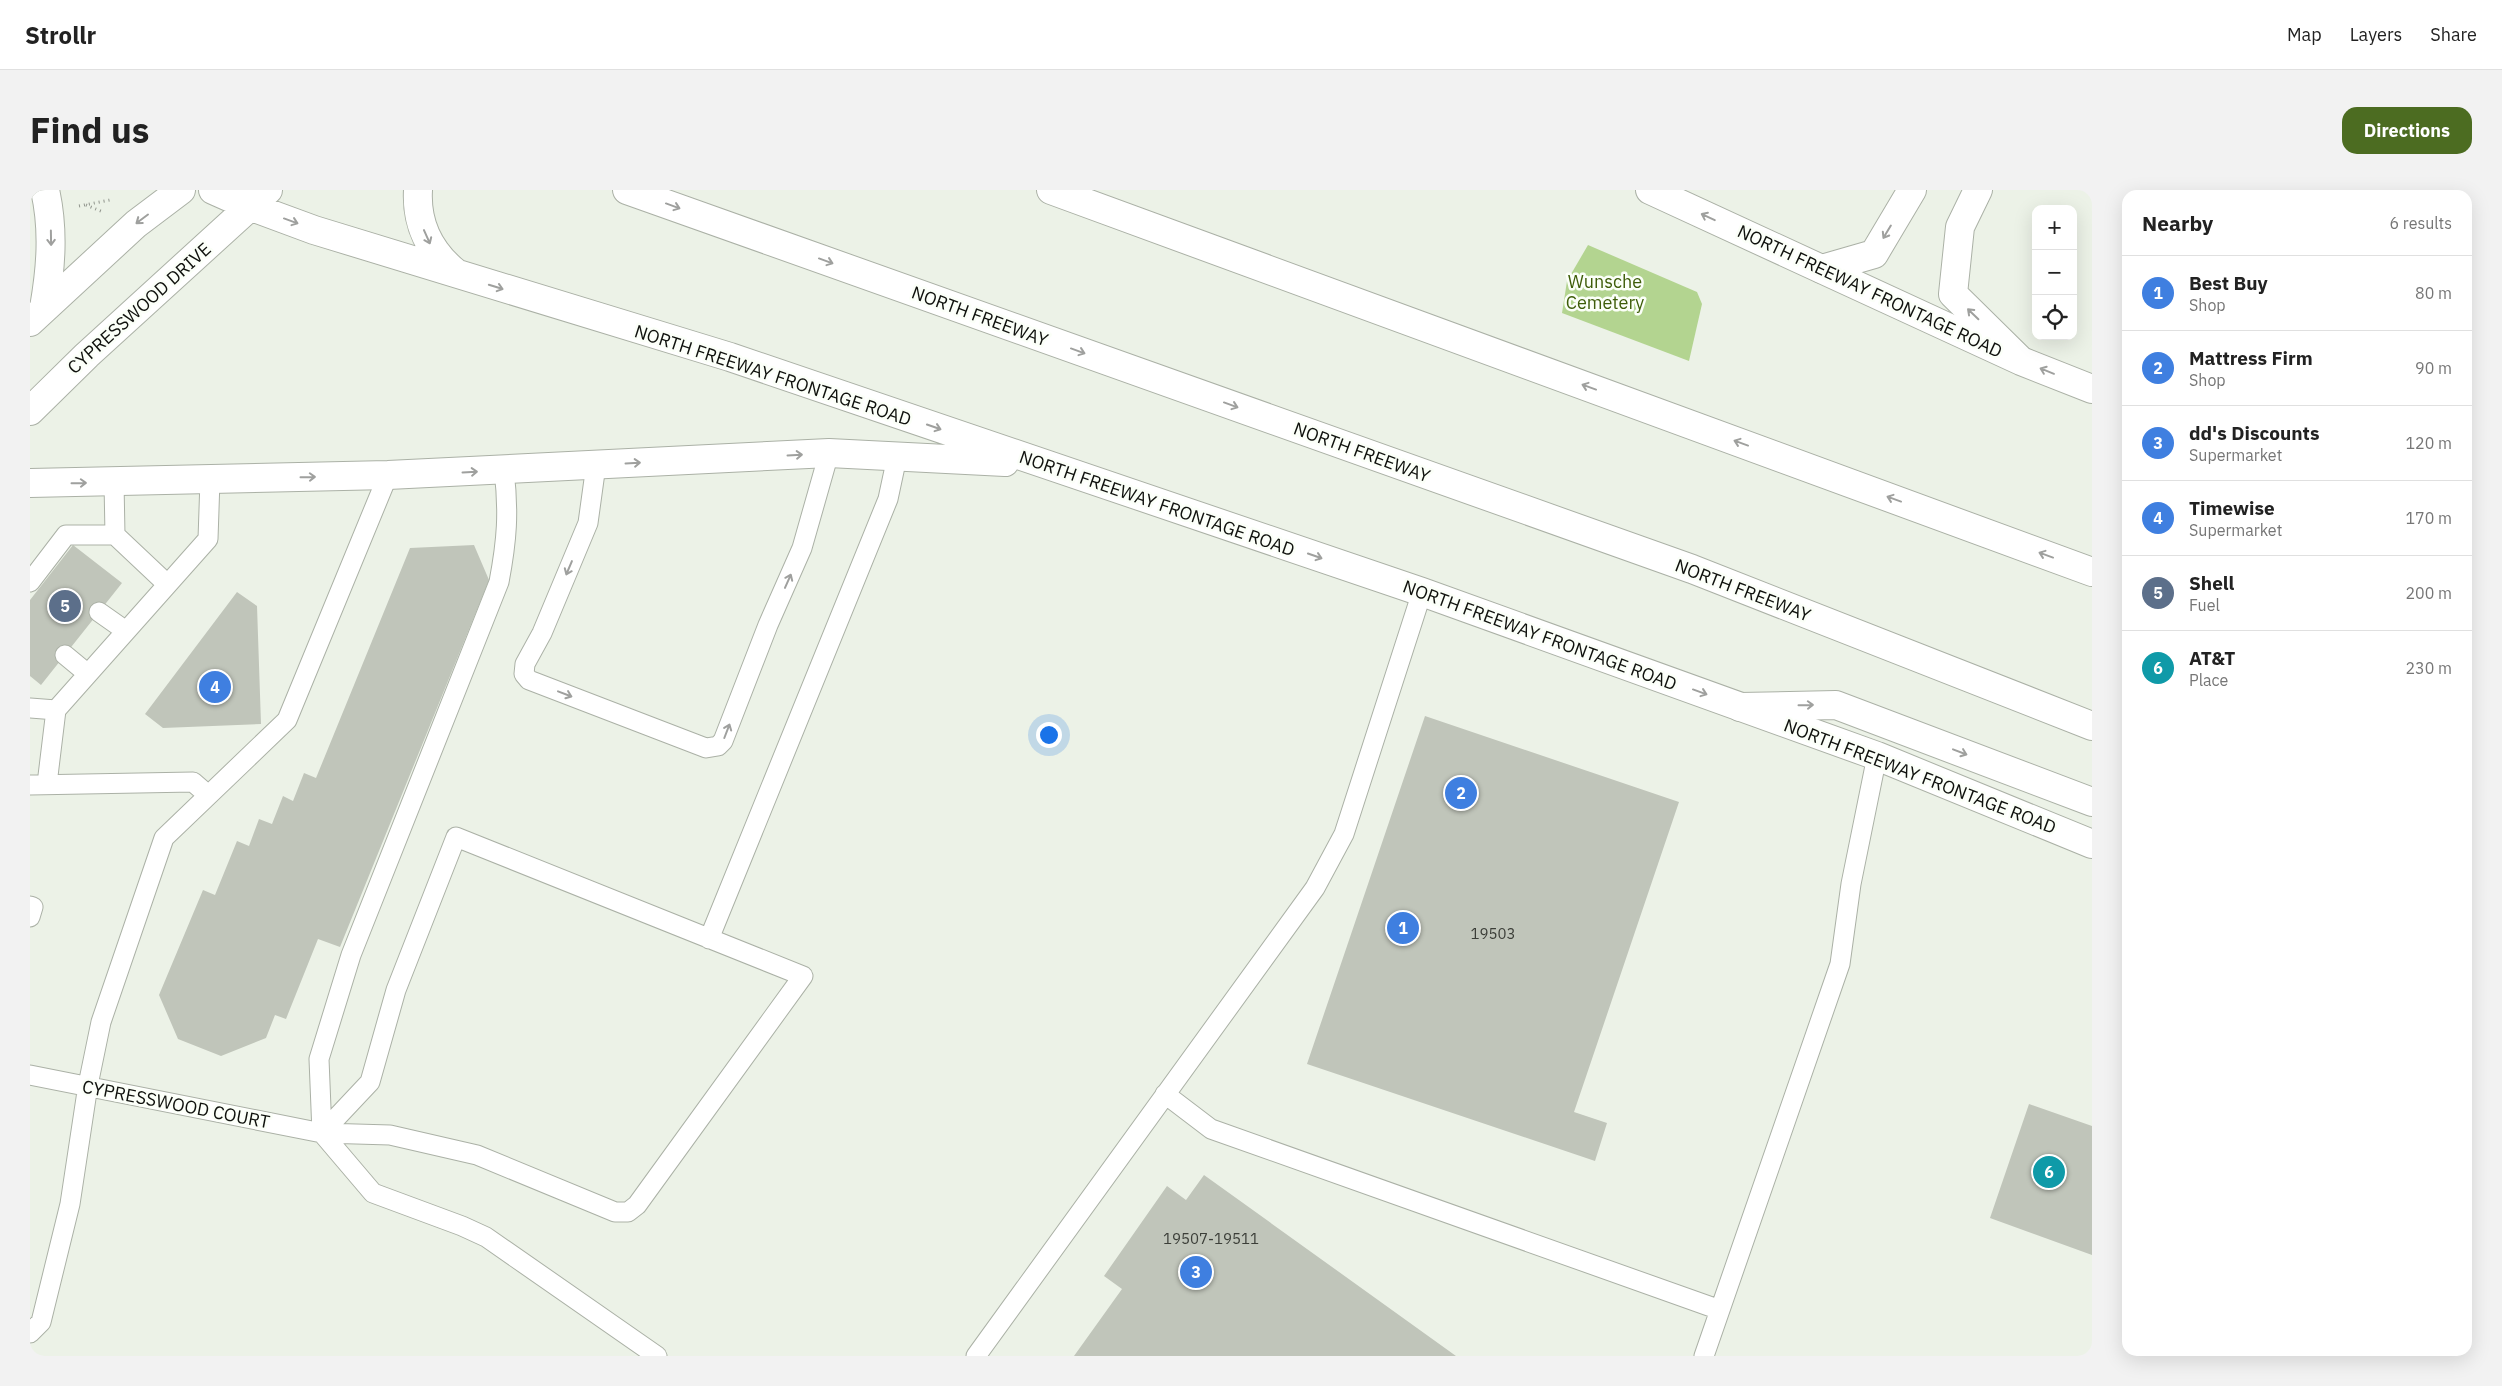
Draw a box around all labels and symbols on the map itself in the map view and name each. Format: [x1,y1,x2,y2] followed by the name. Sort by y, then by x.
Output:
[665,202,680,211] one-way arrow
[1701,211,1716,221] one-way arrow
[136,214,149,225] one-way arrow
[283,217,299,227] one-way arrow
[1734,219,2006,363] street label: NORTH FREEWAY FRONTAGE ROAD
[1881,224,1891,238] one-way arrow
[422,229,432,244] one-way arrow
[46,230,56,246] one-way arrow
[62,237,216,379] street label: CYPRESSWOOD DRIVE
[818,257,833,266] one-way arrow
[1566,270,1644,314] park label: Wunsche Cemetery
[909,281,1052,351] street label: NORTH FREEWAY
[487,282,503,292] one-way arrow
[1967,308,1980,320] one-way arrow
[632,319,914,431] street label: NORTH FREEWAY FRONTAGE ROAD
[1070,347,1085,356] one-way arrow
[2040,366,2055,375] one-way arrow
[1581,382,1597,391] one-way arrow
[1223,401,1238,410] one-way arrow
[1291,417,1434,487] street label: NORTH FREEWAY
[925,423,941,433] one-way arrow
[1734,438,1749,447] one-way arrow
[1016,445,1298,561] street label: NORTH FREEWAY FRONTAGE ROAD
[786,450,803,460] one-way arrow
[624,458,640,468] one-way arrow
[462,467,478,476] one-way arrow
[300,473,316,482] one-way arrow
[70,478,86,488] one-way arrow
[1886,494,1902,503] one-way arrow
[2039,550,2054,559] one-way arrow
[1307,552,1323,562] one-way arrow
[1672,554,1814,627] street label: NORTH FREEWAY
[564,560,573,575] one-way arrow
[783,574,793,589] one-way arrow
[1400,575,1680,695] street label: NORTH FREEWAY FRONTAGE ROAD
[49,587,81,625] pin: 5
[199,668,231,706] pin: 4
[1691,688,1707,697] one-way arrow
[557,690,573,699] one-way arrow
[1798,701,1814,710] one-way arrow
[1781,713,2059,839] street label: NORTH FREEWAY FRONTAGE ROAD
[1036,722,1062,748] your location
[723,724,732,740] one-way arrow
[1952,748,1968,757] one-way arrow
[1445,774,1477,812] pin: 2
[1387,909,1419,947] pin: 1
[1470,924,1516,943] house number: 19503
[80,1075,272,1133] street label: CYPRESSWOOD COURT
[2033,1153,2065,1191] pin: 6
[1163,1229,1259,1248] house number: 19507-19511
[1180,1253,1212,1291] pin: 3

